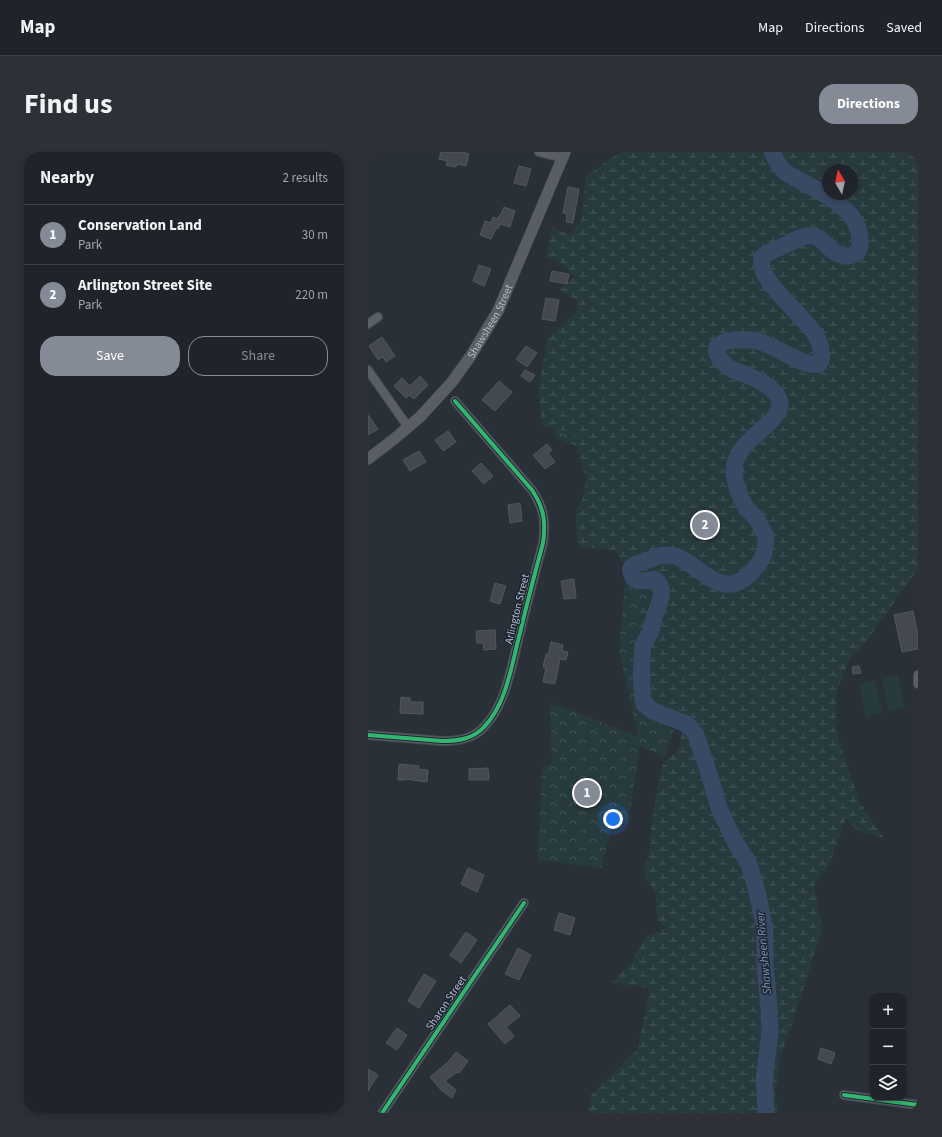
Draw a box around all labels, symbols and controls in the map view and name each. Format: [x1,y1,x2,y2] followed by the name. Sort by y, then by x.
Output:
[20,14,55,41] text: Map
[758,18,783,38] text: Map
[805,18,864,38] text: Directions
[886,18,922,38] text: Saved
[24,84,112,124] text: Find us
[819,84,918,124] button: Directions
[822,164,858,200] north arrow
[40,166,94,190] text: Nearby
[283,169,328,187] text: 2 results
[78,215,202,236] text: Conservation Land
[50,226,56,244] text: 1
[302,226,328,244] text: 30 m
[78,236,102,254] text: Park
[78,275,212,296] text: Arlington Street Site
[463,282,516,361] street label: Shawsheen Street
[50,286,56,304] text: 2
[295,286,328,304] text: 220 m
[78,296,102,314] text: Park
[40,336,180,376] button: Save
[188,336,328,376] button: Share
[692,510,718,540] pin: 2
[501,572,533,646] street label: Arlington Street
[574,778,600,808] pin: 1
[603,809,623,829] your location
[752,910,776,995] water label: Shawsheen River
[422,973,470,1033] street label: Sharon Street
[870,993,906,1101] map controls
[870,993,906,1029] button: +
[870,1029,906,1065] button: −
[870,1065,906,1101] button: layers

